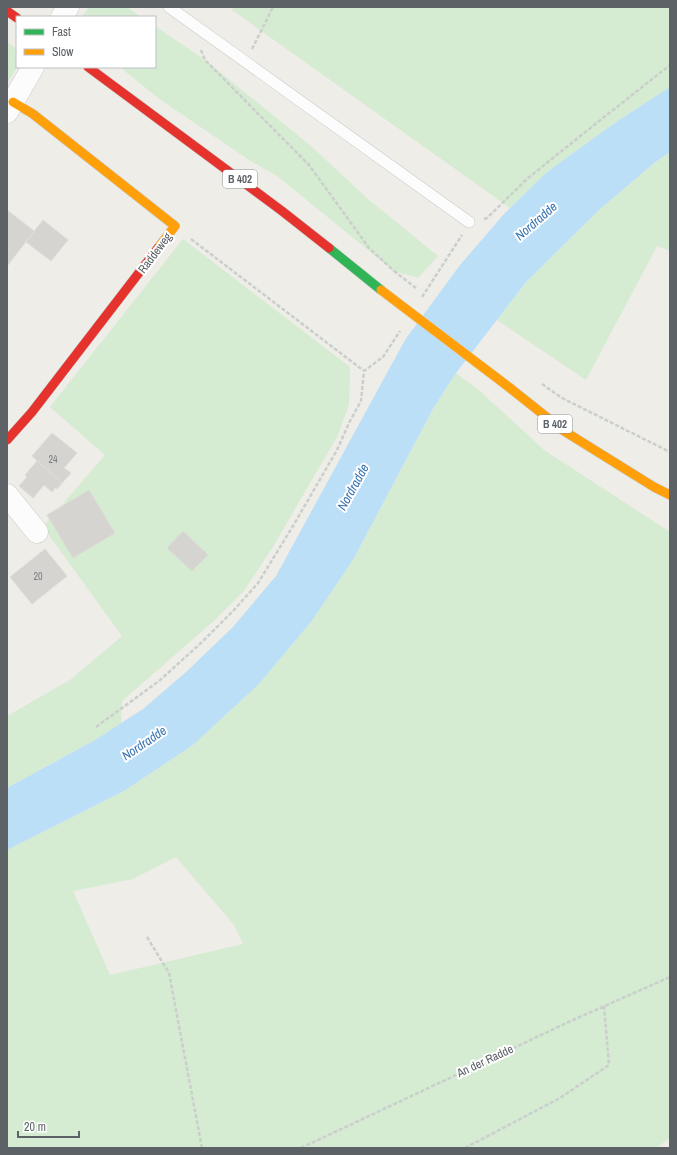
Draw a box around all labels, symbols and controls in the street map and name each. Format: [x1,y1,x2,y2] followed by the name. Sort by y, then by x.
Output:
[16,16,156,68] legend
[52,24,71,40] text: Fast
[52,44,74,60] text: Slow
[223,170,257,188] road number: B 402
[511,198,561,244] water label: Nordradde
[134,229,176,277] street label: Raddeweg
[538,415,572,433] road number: B 402
[48,453,58,466] house number: 24
[333,461,373,513] water label: Nordradde
[33,570,43,583] house number: 20
[118,722,170,764] water label: Nordradde
[453,1041,516,1082] street label: An der Radde
[18,1113,79,1139] scale bar
[24,1119,46,1135] text: 20 m

